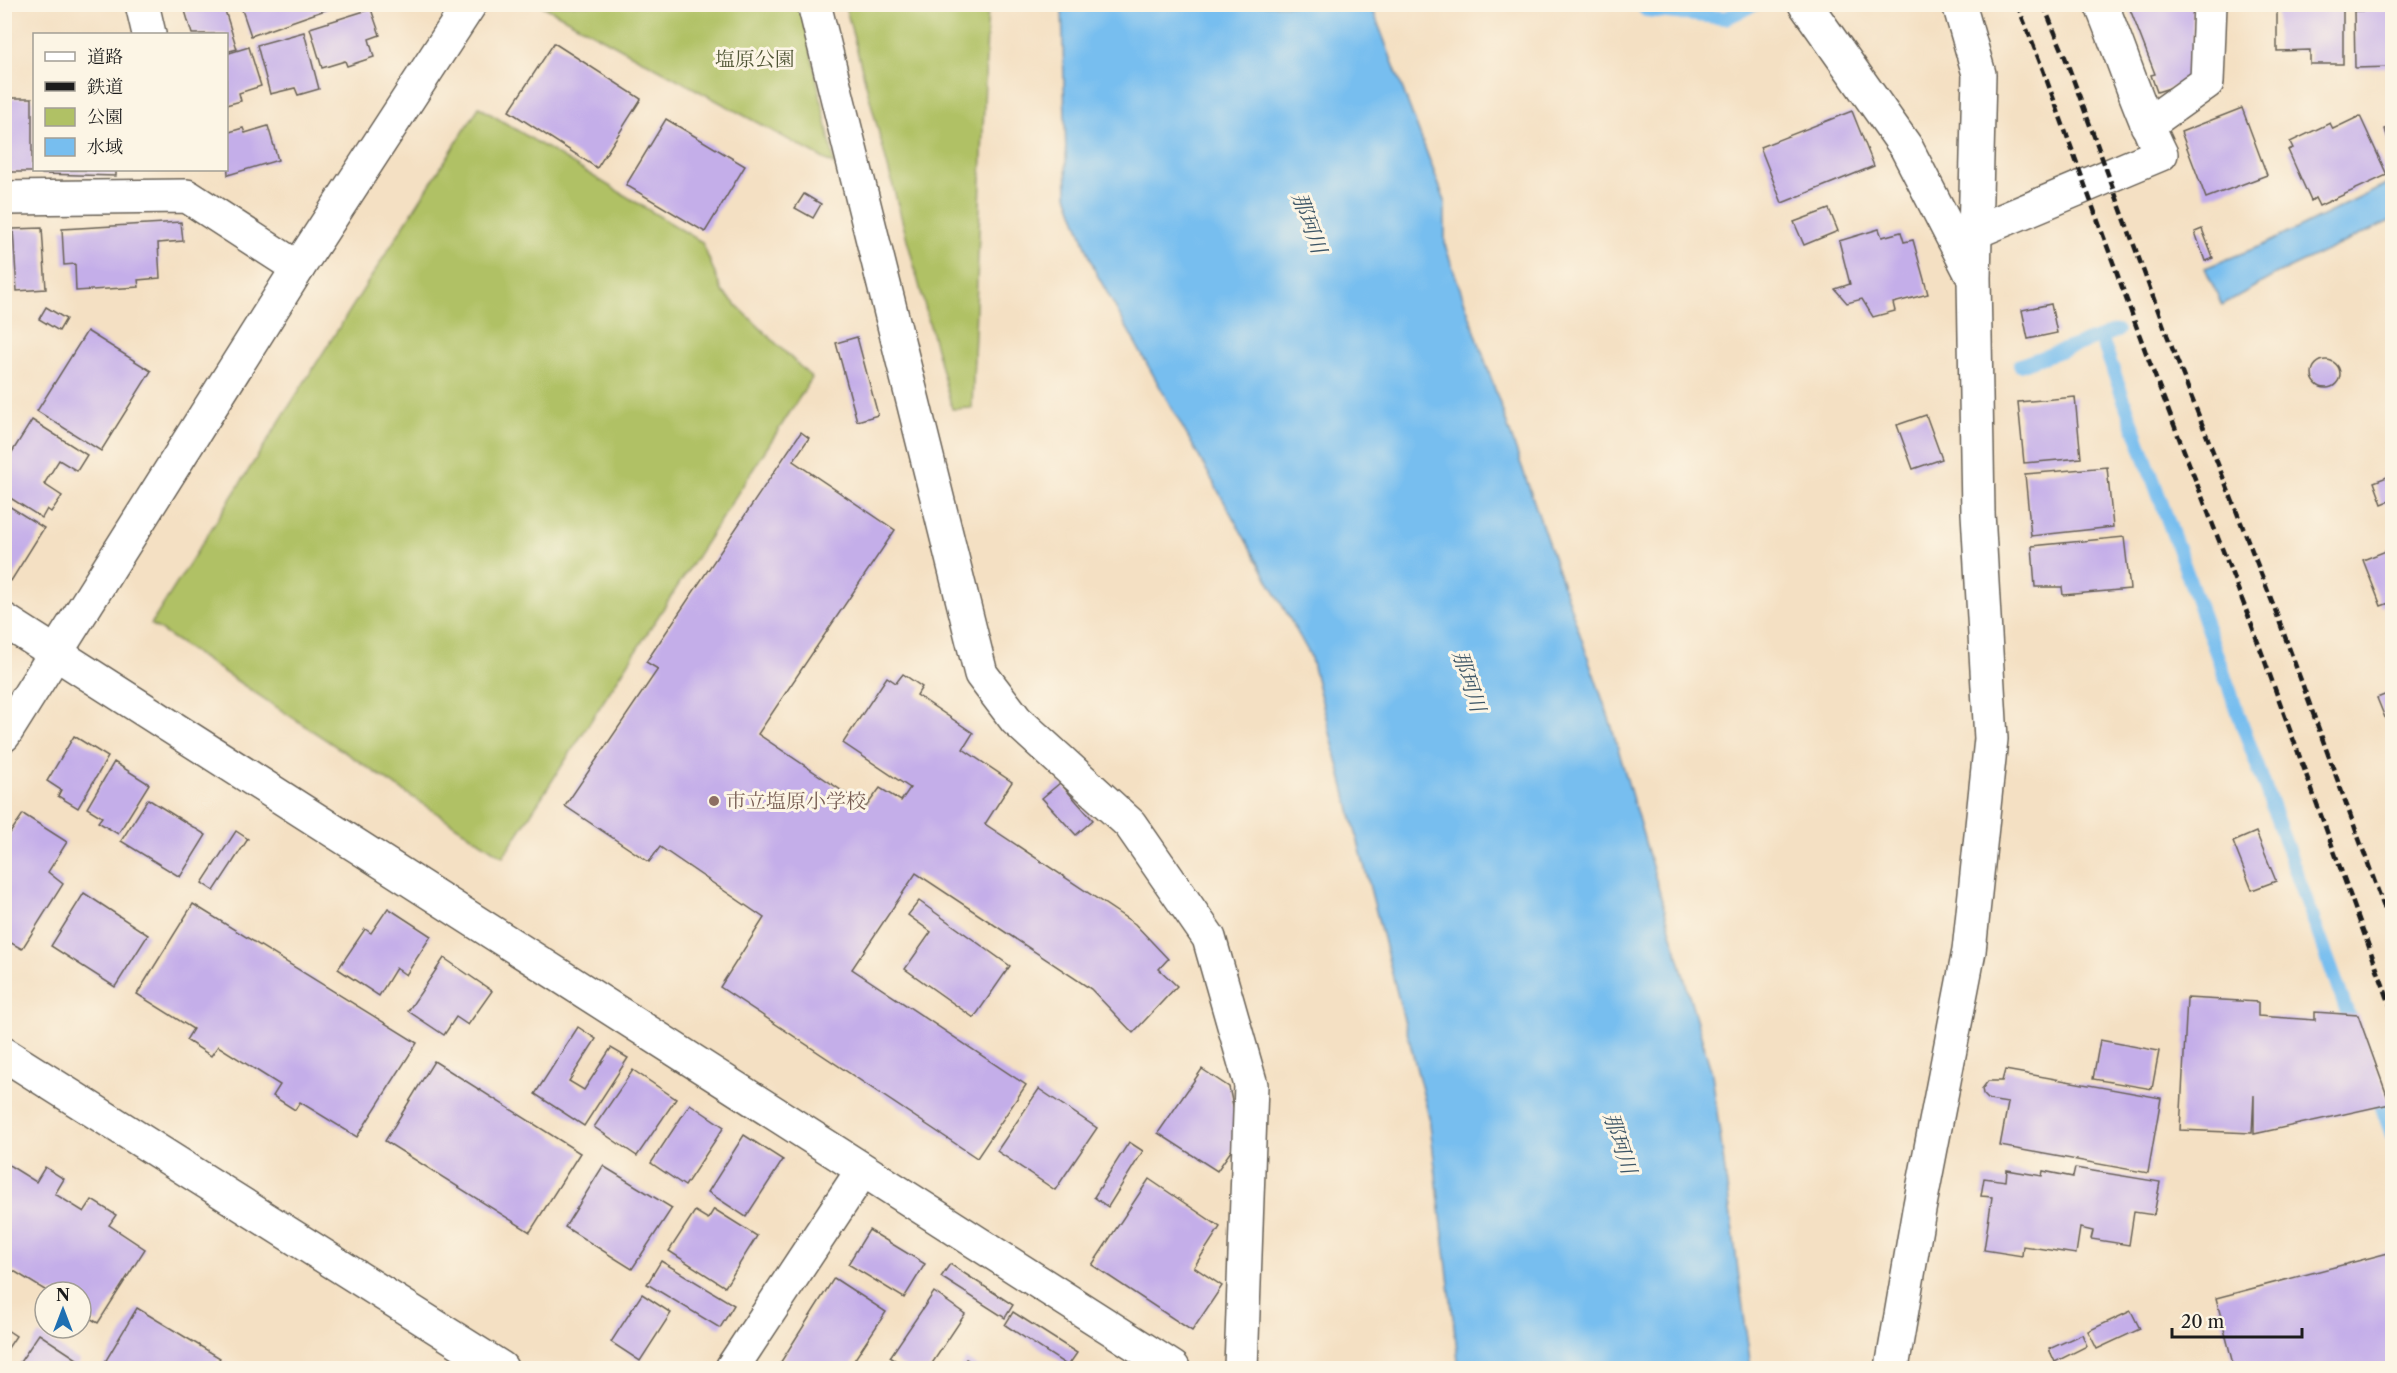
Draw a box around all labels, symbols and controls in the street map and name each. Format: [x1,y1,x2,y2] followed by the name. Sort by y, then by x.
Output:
[33,33,228,171] legend
[87,46,123,68] text: 道路
[715,47,795,71] park label: 塩原公園
[87,76,123,98] text: 鉄道
[87,106,123,128] text: 公園
[87,136,123,158] text: 水域
[1287,189,1333,259] water label: 那珂川
[1448,647,1492,717] water label: 那珂川
[726,789,866,813] place label: 市立塩原小学校
[707,794,721,808] marker: 市立塩原小学校
[1599,1109,1643,1179] water label: 那珂川
[33,1280,93,1340] north arrow
[56,1285,70,1305] text: N
[2172,1301,2302,1339] scale bar
[2181,1311,2225,1333] text: 20 m

